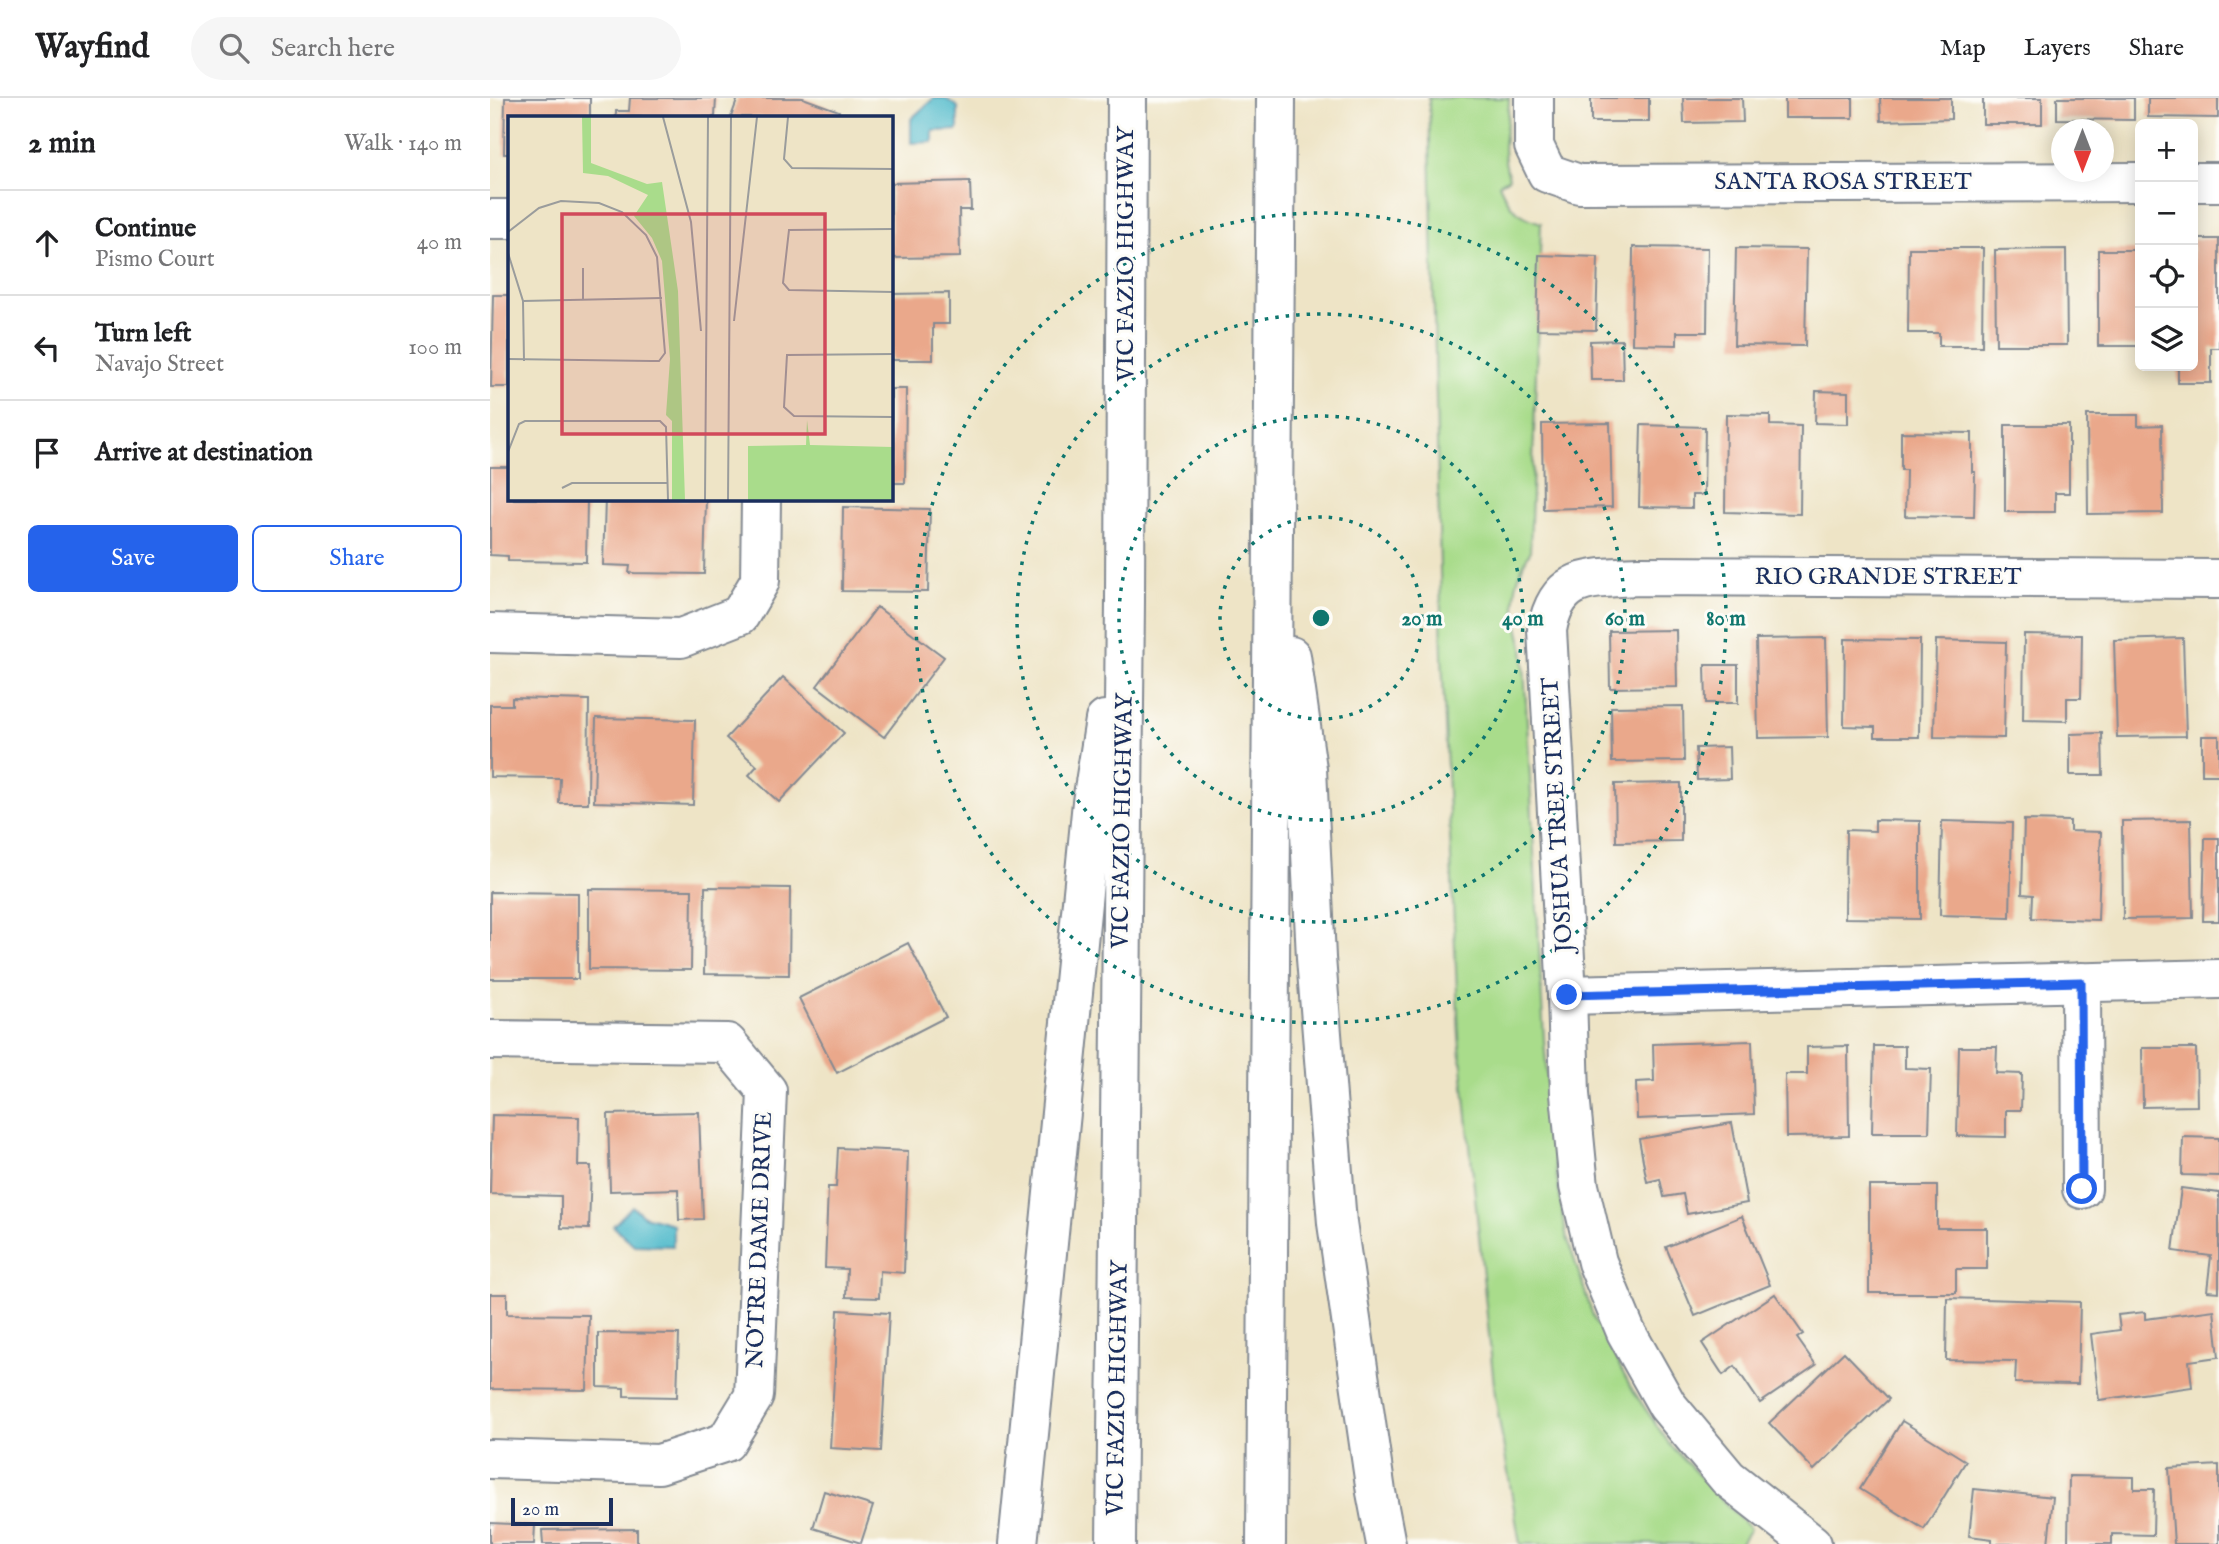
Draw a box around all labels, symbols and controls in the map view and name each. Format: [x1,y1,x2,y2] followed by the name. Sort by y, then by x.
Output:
[191,17,681,80] search box
[35,27,149,69] text: Wayfind
[215,29,253,67] icon: search
[271,32,395,65] text: Search here
[1940,33,1986,64] text: Map
[2024,33,2091,64] text: Layers
[2129,33,2184,64] text: Share
[508,116,892,500] inset map
[2051,119,2114,182] north arrow
[2135,119,2198,371] map controls
[2135,119,2198,182] button: +
[28,125,96,163] text: 2 min
[1111,125,1142,383] street label: VIC FAZIO HIGHWAY
[344,129,462,158] text: Walk · 140 m
[1714,167,1972,198] street label: SANTA ROSA STREET
[2135,182,2198,245] button: −
[95,212,196,245] text: Continue
[28,224,66,262] icon: ahead
[417,228,462,257] text: 40 m
[95,245,215,274] text: Pismo Court
[2135,245,2198,308] button: locate
[2135,308,2198,371] button: layers
[95,317,192,350] text: Turn left
[28,329,66,367] icon: left
[408,333,462,362] text: 100 m
[95,350,224,379] text: Navajo Street
[28,434,66,472] icon: arrive
[95,436,313,469] text: Arrive at destination
[28,525,238,592] button: Save
[252,525,462,592] button: Share
[1755,562,2022,593] street label: RIO GRANDE STREET
[1309,606,1333,630] centre of rings
[1402,606,1443,633] text: 20 m
[1502,606,1544,633] text: 40 m
[1605,606,1646,633] text: 60 m
[1706,606,1746,633] text: 80 m
[1535,676,1581,957] street label: JOSHUA TREE STREET
[1105,691,1141,950] street label: VIC FAZIO HIGHWAY
[1551,979,1582,1010] route end
[740,1111,780,1369] street label: NOTRE DAME DRIVE
[2066,1173,2097,1204] route start
[1100,1258,1136,1517] street label: VIC FAZIO HIGHWAY
[511,1495,612,1527] scale bar
[522,1498,559,1522] text: 20 m

